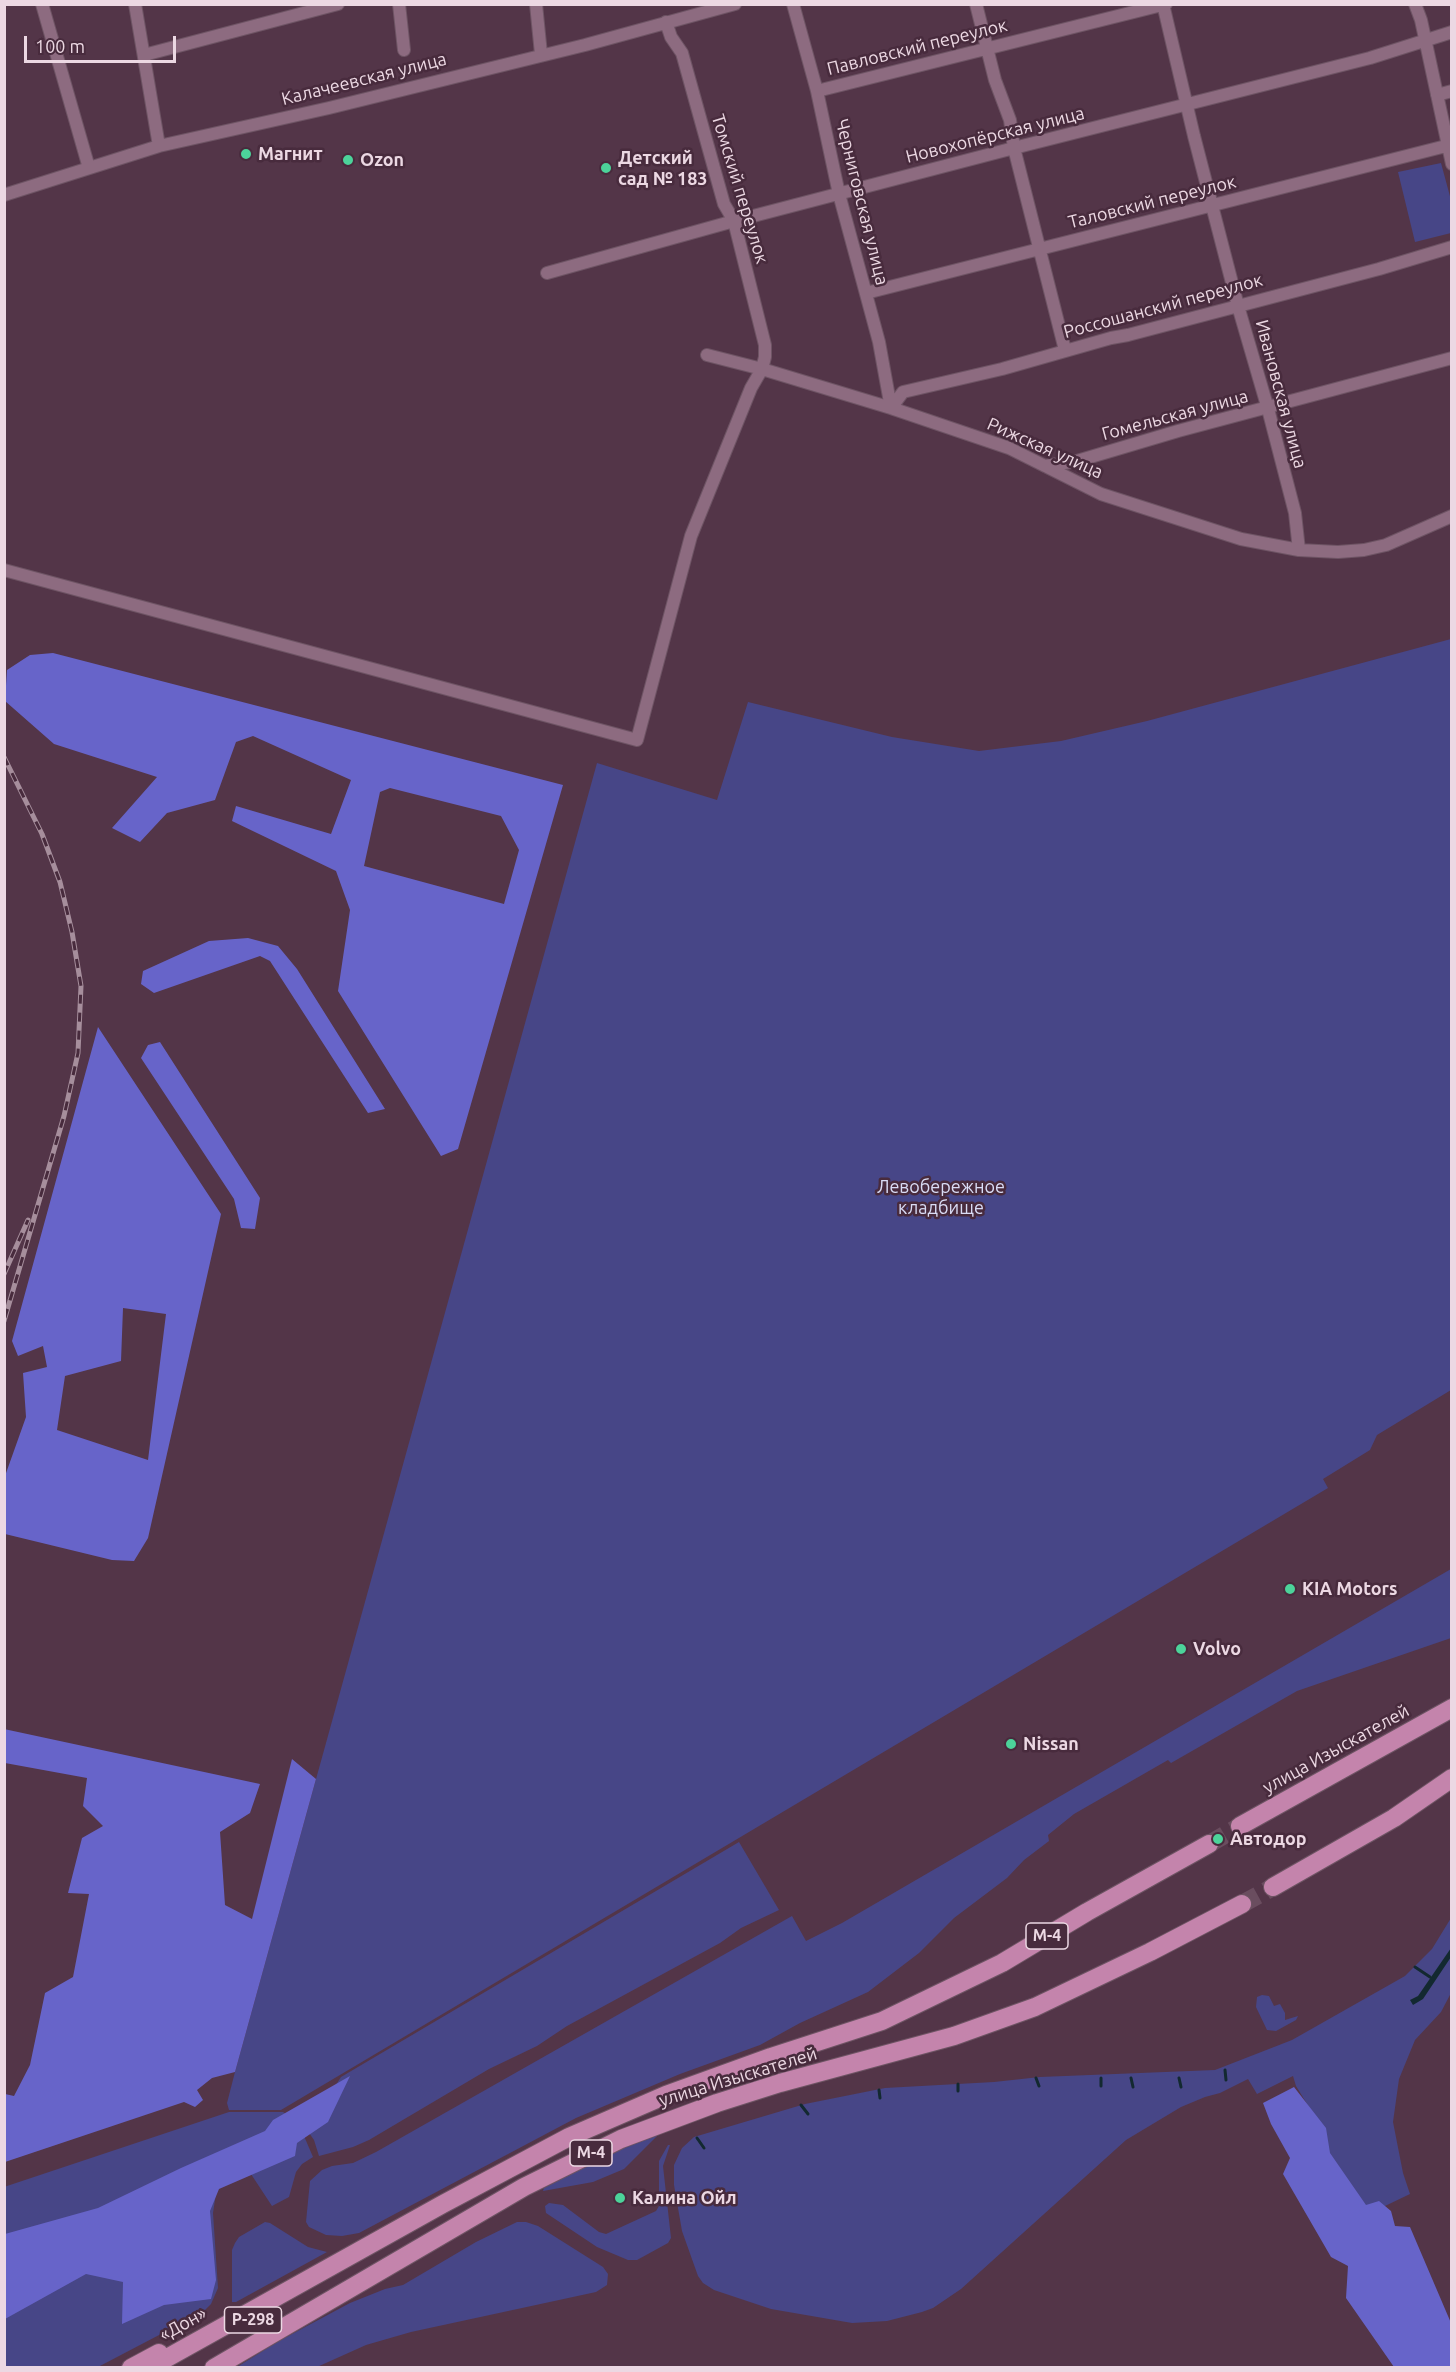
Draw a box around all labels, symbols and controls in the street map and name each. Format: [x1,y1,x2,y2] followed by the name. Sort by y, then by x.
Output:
[825,14,1009,80] street label: Павловский переулок
[27,24,178,62] scale bar
[35,36,85,56] text: 100 m
[279,48,449,110] street label: Калачеевская улица
[903,102,1087,168] street label: Новохопёрская улица
[707,112,773,266] street label: Томский переулок
[831,117,893,287] street label: Черниговская улица
[258,143,322,165] place label: Магнит
[239,147,253,161] marker: Магнит
[618,147,707,190] place label: Детский сад № 183
[360,149,404,171] place label: Ozon
[341,153,355,167] marker: Ozon
[599,161,613,175] marker: Детский сад № 183
[1066,171,1238,233] street label: Таловский переулок
[1061,269,1265,343] street label: Россошанский переулок
[1251,317,1311,471] street label: Ивановская улица
[1100,385,1250,445] street label: Гомельская улица
[984,413,1106,483] street label: Рижская улица
[877,1176,1005,1218] park label: Левобережное кладбище
[1302,1578,1397,1600] place label: KIA Motors
[1283,1582,1297,1596] marker: KIA Motors
[1193,1638,1241,1660] place label: Volvo
[1174,1642,1188,1656] marker: Volvo
[1259,1700,1413,1798] street label: улица Изыскателей
[1023,1733,1079,1755] place label: Nissan
[1004,1737,1018,1751] marker: Nissan
[1230,1828,1307,1850] place label: Автодор
[1211,1832,1225,1846] marker: Автодор
[1026,1923,1068,1949] road number: М-4
[656,2043,820,2111] street label: улица Изыскателей
[570,2140,612,2166] road number: М-4
[632,2187,737,2209] place label: Калина Ойл
[613,2191,627,2205] marker: Калина Ойл
[156,2302,210,2346] street label: «Дон»
[224,2307,282,2333] road number: Р-298

